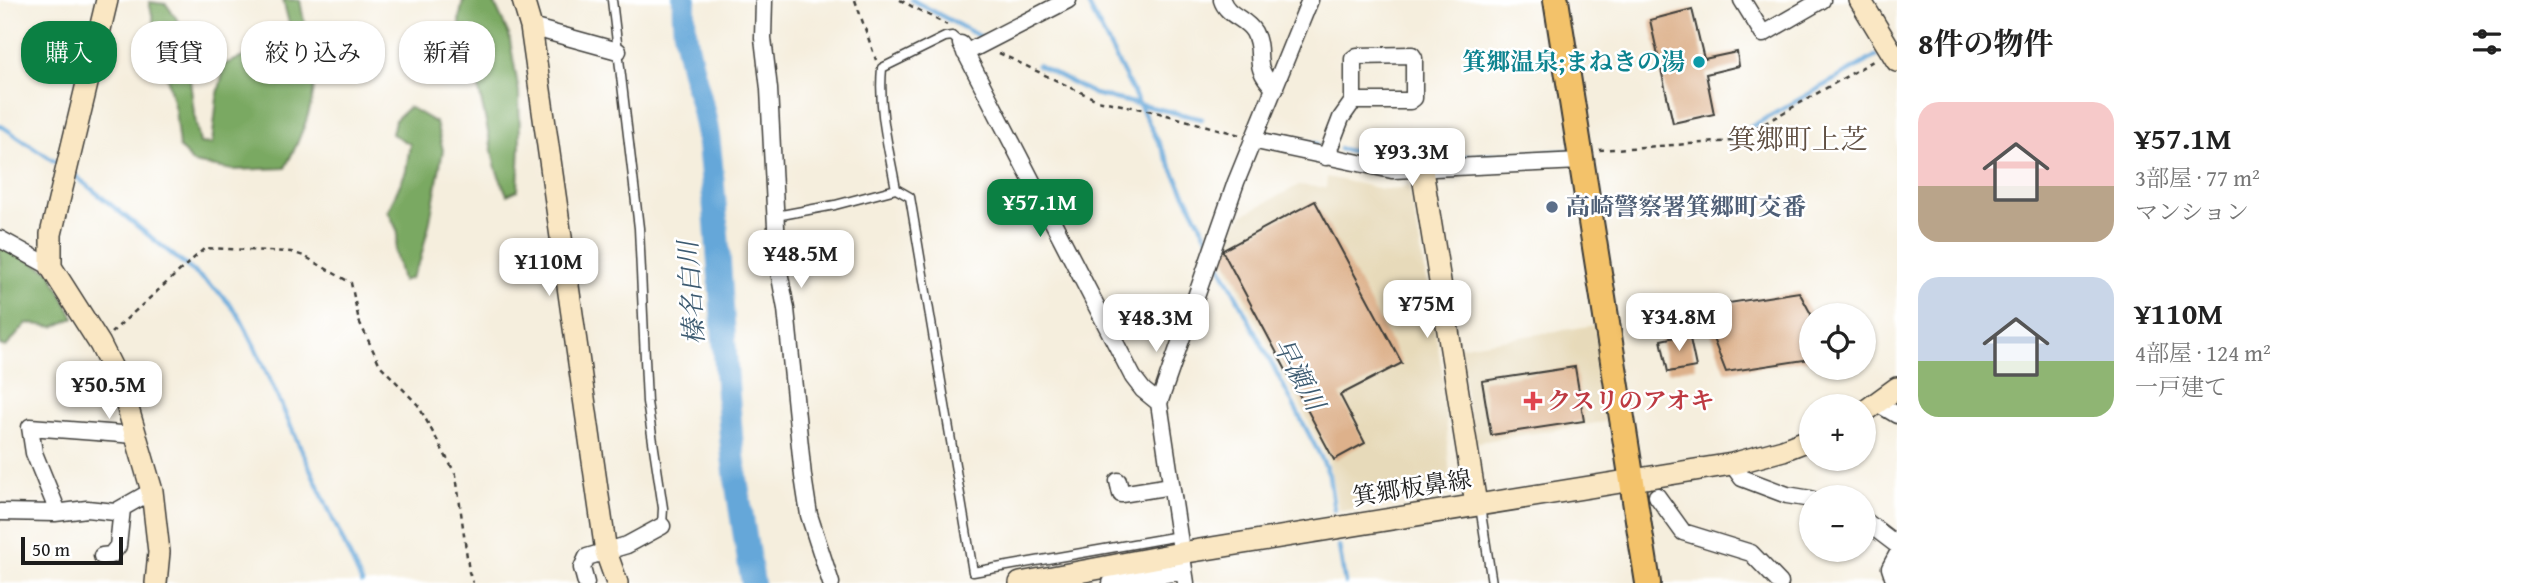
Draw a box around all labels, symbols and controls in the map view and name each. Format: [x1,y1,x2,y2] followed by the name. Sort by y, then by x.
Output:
[21,21,117,84] chip: 購入
[131,21,227,84] chip: 賃貸
[241,21,385,84] chip: 絞り込み
[399,21,495,84] chip: 新着
[1918,21,2054,65] text: 8件の物件
[2468,23,2506,61] icon: filters
[1462,44,1685,79] place label: 箕郷温泉;まねきの湯
[1691,54,1707,70] marker: 箕郷温泉;まねきの湯
[2135,116,2231,160] text: ¥57.1M
[1728,118,1868,159] district label: 箕郷町上芝
[1355,128,1469,188] pin: ¥93.3M
[1974,130,2058,214] icon: home
[1375,134,1449,167] text: ¥93.3M
[2135,161,2260,194] text: 3部屋 · 77 m²
[983,180,1097,239] pin: ¥57.1M
[1003,185,1077,218] text: ¥57.1M
[1566,189,1806,224] place label: 高崎警察署箕郷町交番
[2135,195,2249,228] text: マンション
[1544,199,1560,215] marker: 高崎警察署箕郷町交番
[744,230,858,290] pin: ¥48.5M
[764,236,838,269] text: ¥48.5M
[667,237,714,346] water label: 榛名白川
[500,238,598,298] pin: ¥110M
[515,244,583,277] text: ¥110M
[1386,280,1468,340] pin: ¥75M
[1399,286,1455,319] text: ¥75M
[2135,291,2223,335] text: ¥110M
[1099,294,1213,354] pin: ¥48.3M
[1622,294,1736,353] pin: ¥34.8M
[1642,299,1716,332] text: ¥34.8M
[1119,300,1193,333] text: ¥48.3M
[1799,303,1876,562] map controls
[1799,303,1876,380] button: locate
[1974,305,2058,389] icon: home
[1264,330,1336,420] water label: 早瀬川
[2135,336,2271,369] text: 4部屋 · 124 m²
[52,362,166,421] pin: ¥50.5M
[72,367,146,400] text: ¥50.5M
[2135,370,2227,403] text: 一戸建て
[1547,383,1715,418] place label: クスリのアオキ
[1525,393,1541,409] marker: クスリのアオキ
[1799,394,1876,471] button: +
[1350,461,1474,514] street label: 箕郷板鼻線
[1799,485,1876,562] button: −
[21,534,122,566] scale bar
[32,535,70,563] text: 50 m

